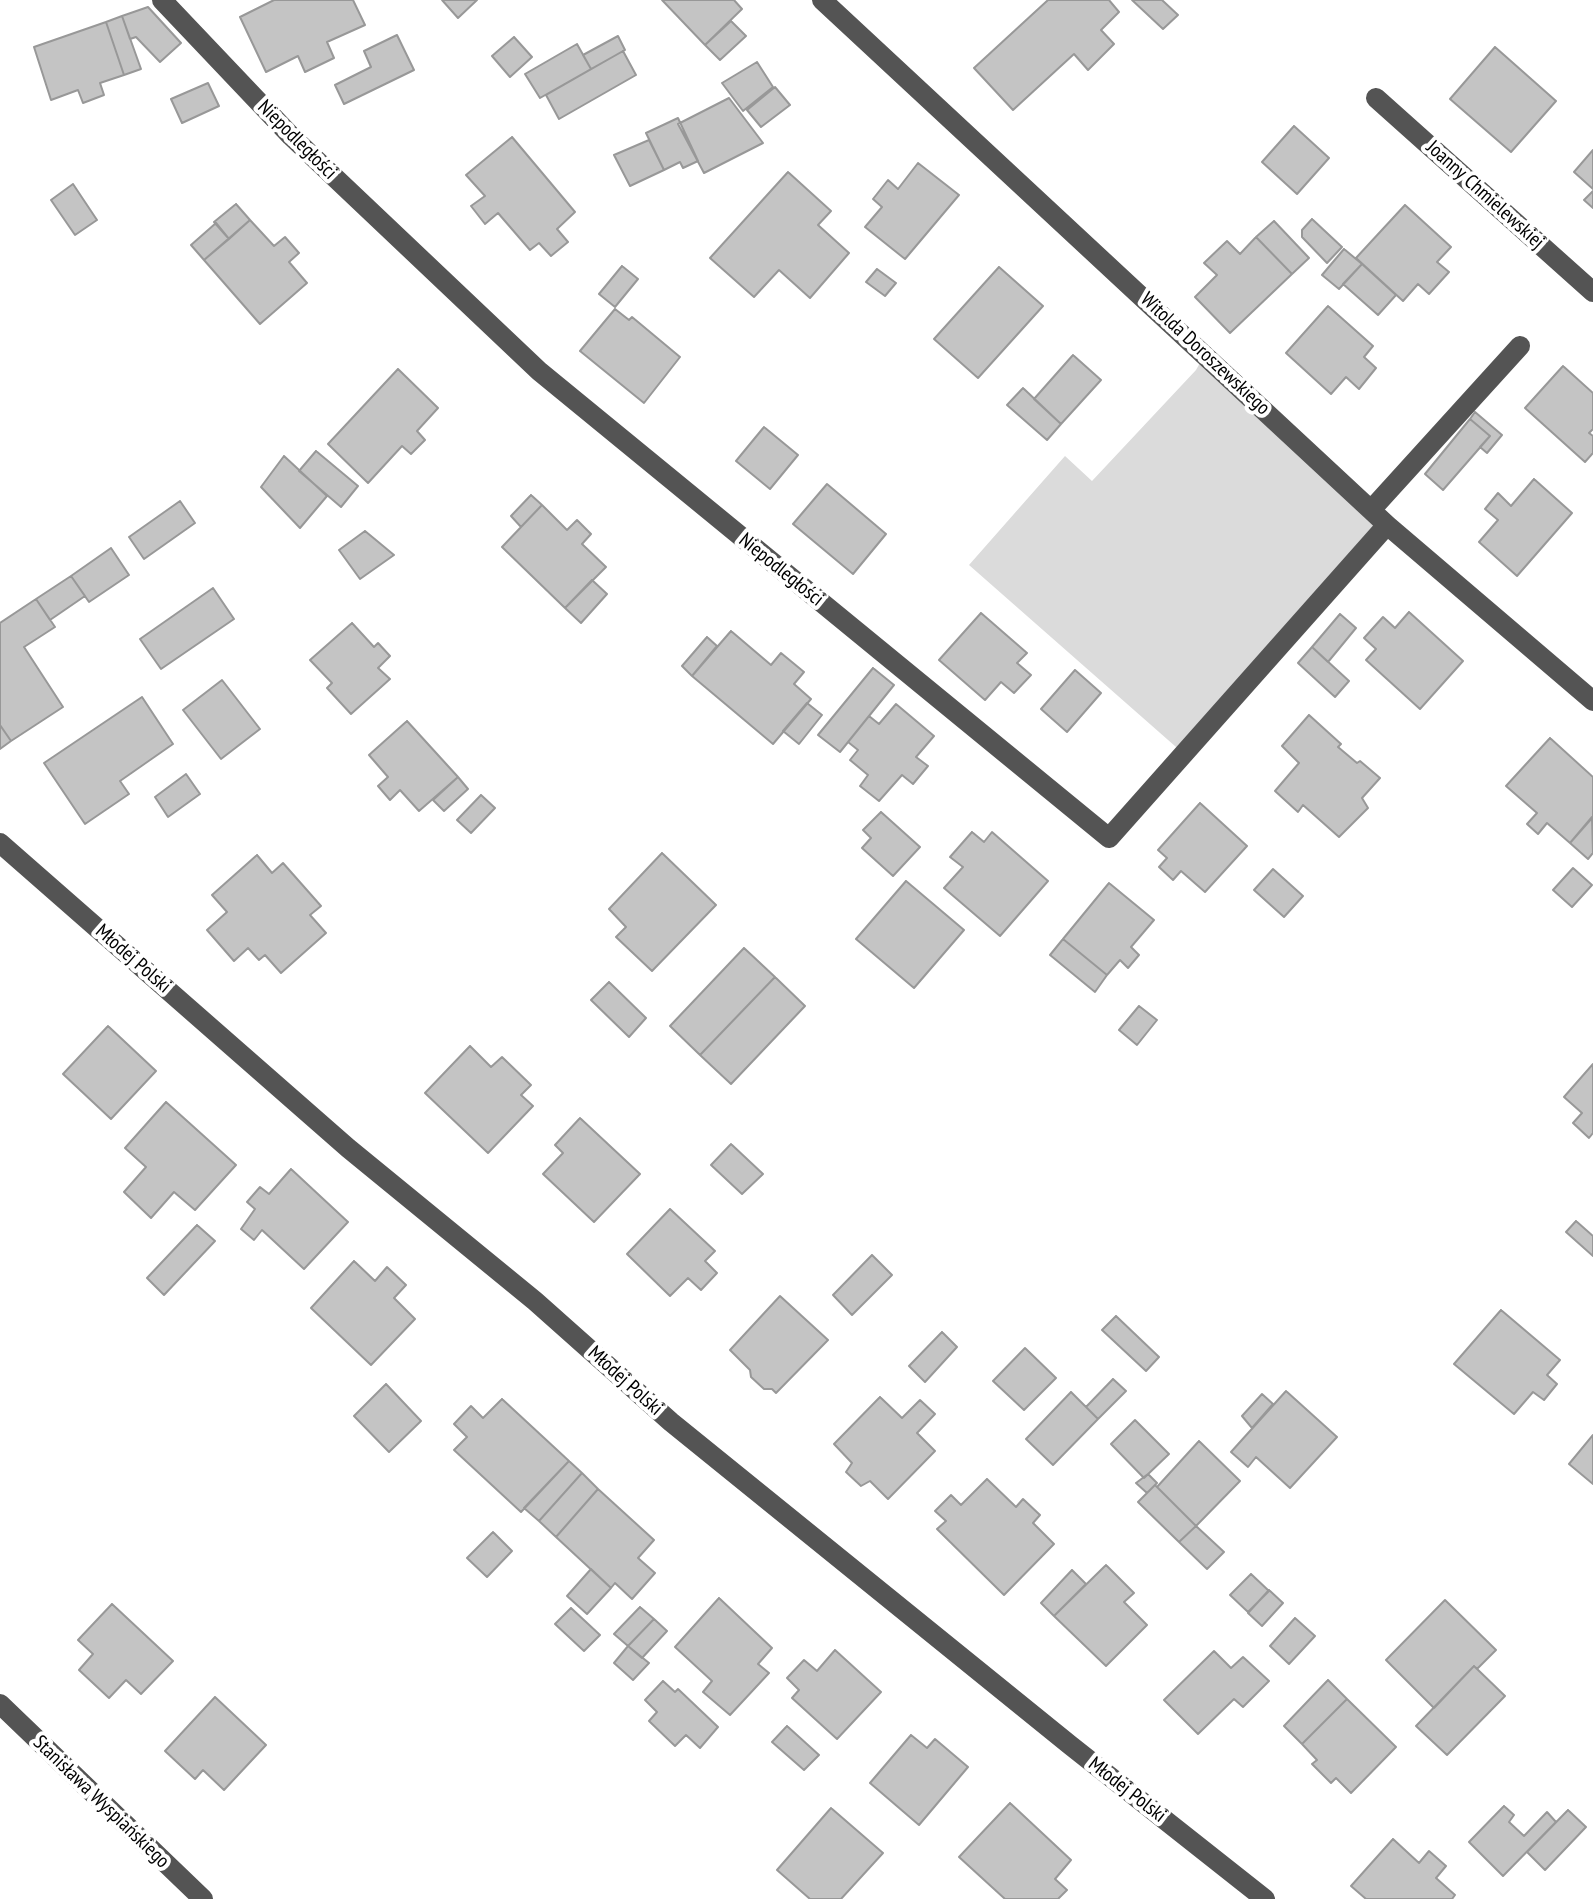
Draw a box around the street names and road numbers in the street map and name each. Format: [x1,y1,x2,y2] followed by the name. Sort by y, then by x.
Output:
[252,95,342,185] street label: Niepodległości
[1421,136,1549,254] street label: Joanny Chmielewskiej
[1135,288,1275,420] street label: Witolda Doroszewskiego
[734,528,828,612] street label: Niepodległości
[90,920,176,998] street label: Młodej Polski
[583,1341,667,1421] street label: Młodej Polski
[28,1731,174,1873] street label: Stanisława Wyspiańskiego
[1083,1752,1171,1828] street label: Młodej Polski

